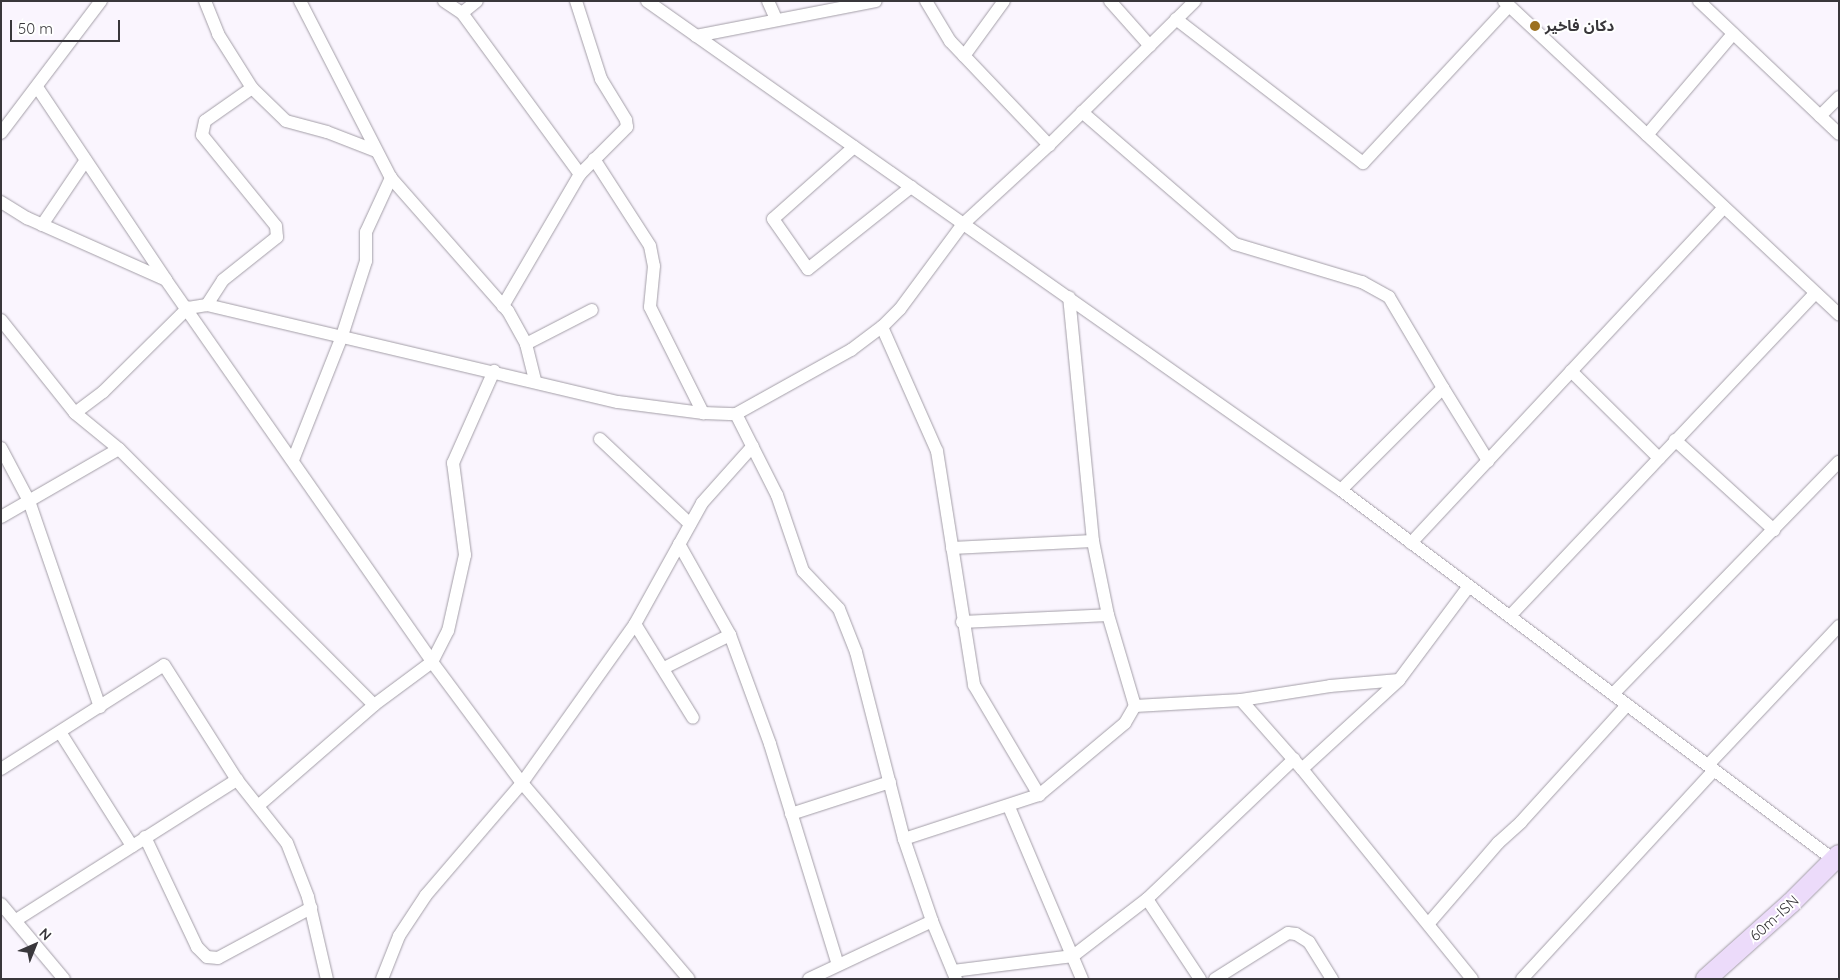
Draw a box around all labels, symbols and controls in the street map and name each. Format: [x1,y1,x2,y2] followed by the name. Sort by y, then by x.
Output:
[12,10,122,42] scale bar
[1545,17,1614,35] place label: دكان فاخیر
[18,19,53,38] text: 50 m
[1529,20,1541,32] marker: دكان فاخیر
[1746,891,1802,945] street label: 60m-ISN
[10,920,60,970] north arrow
[35,924,55,944] text: N

